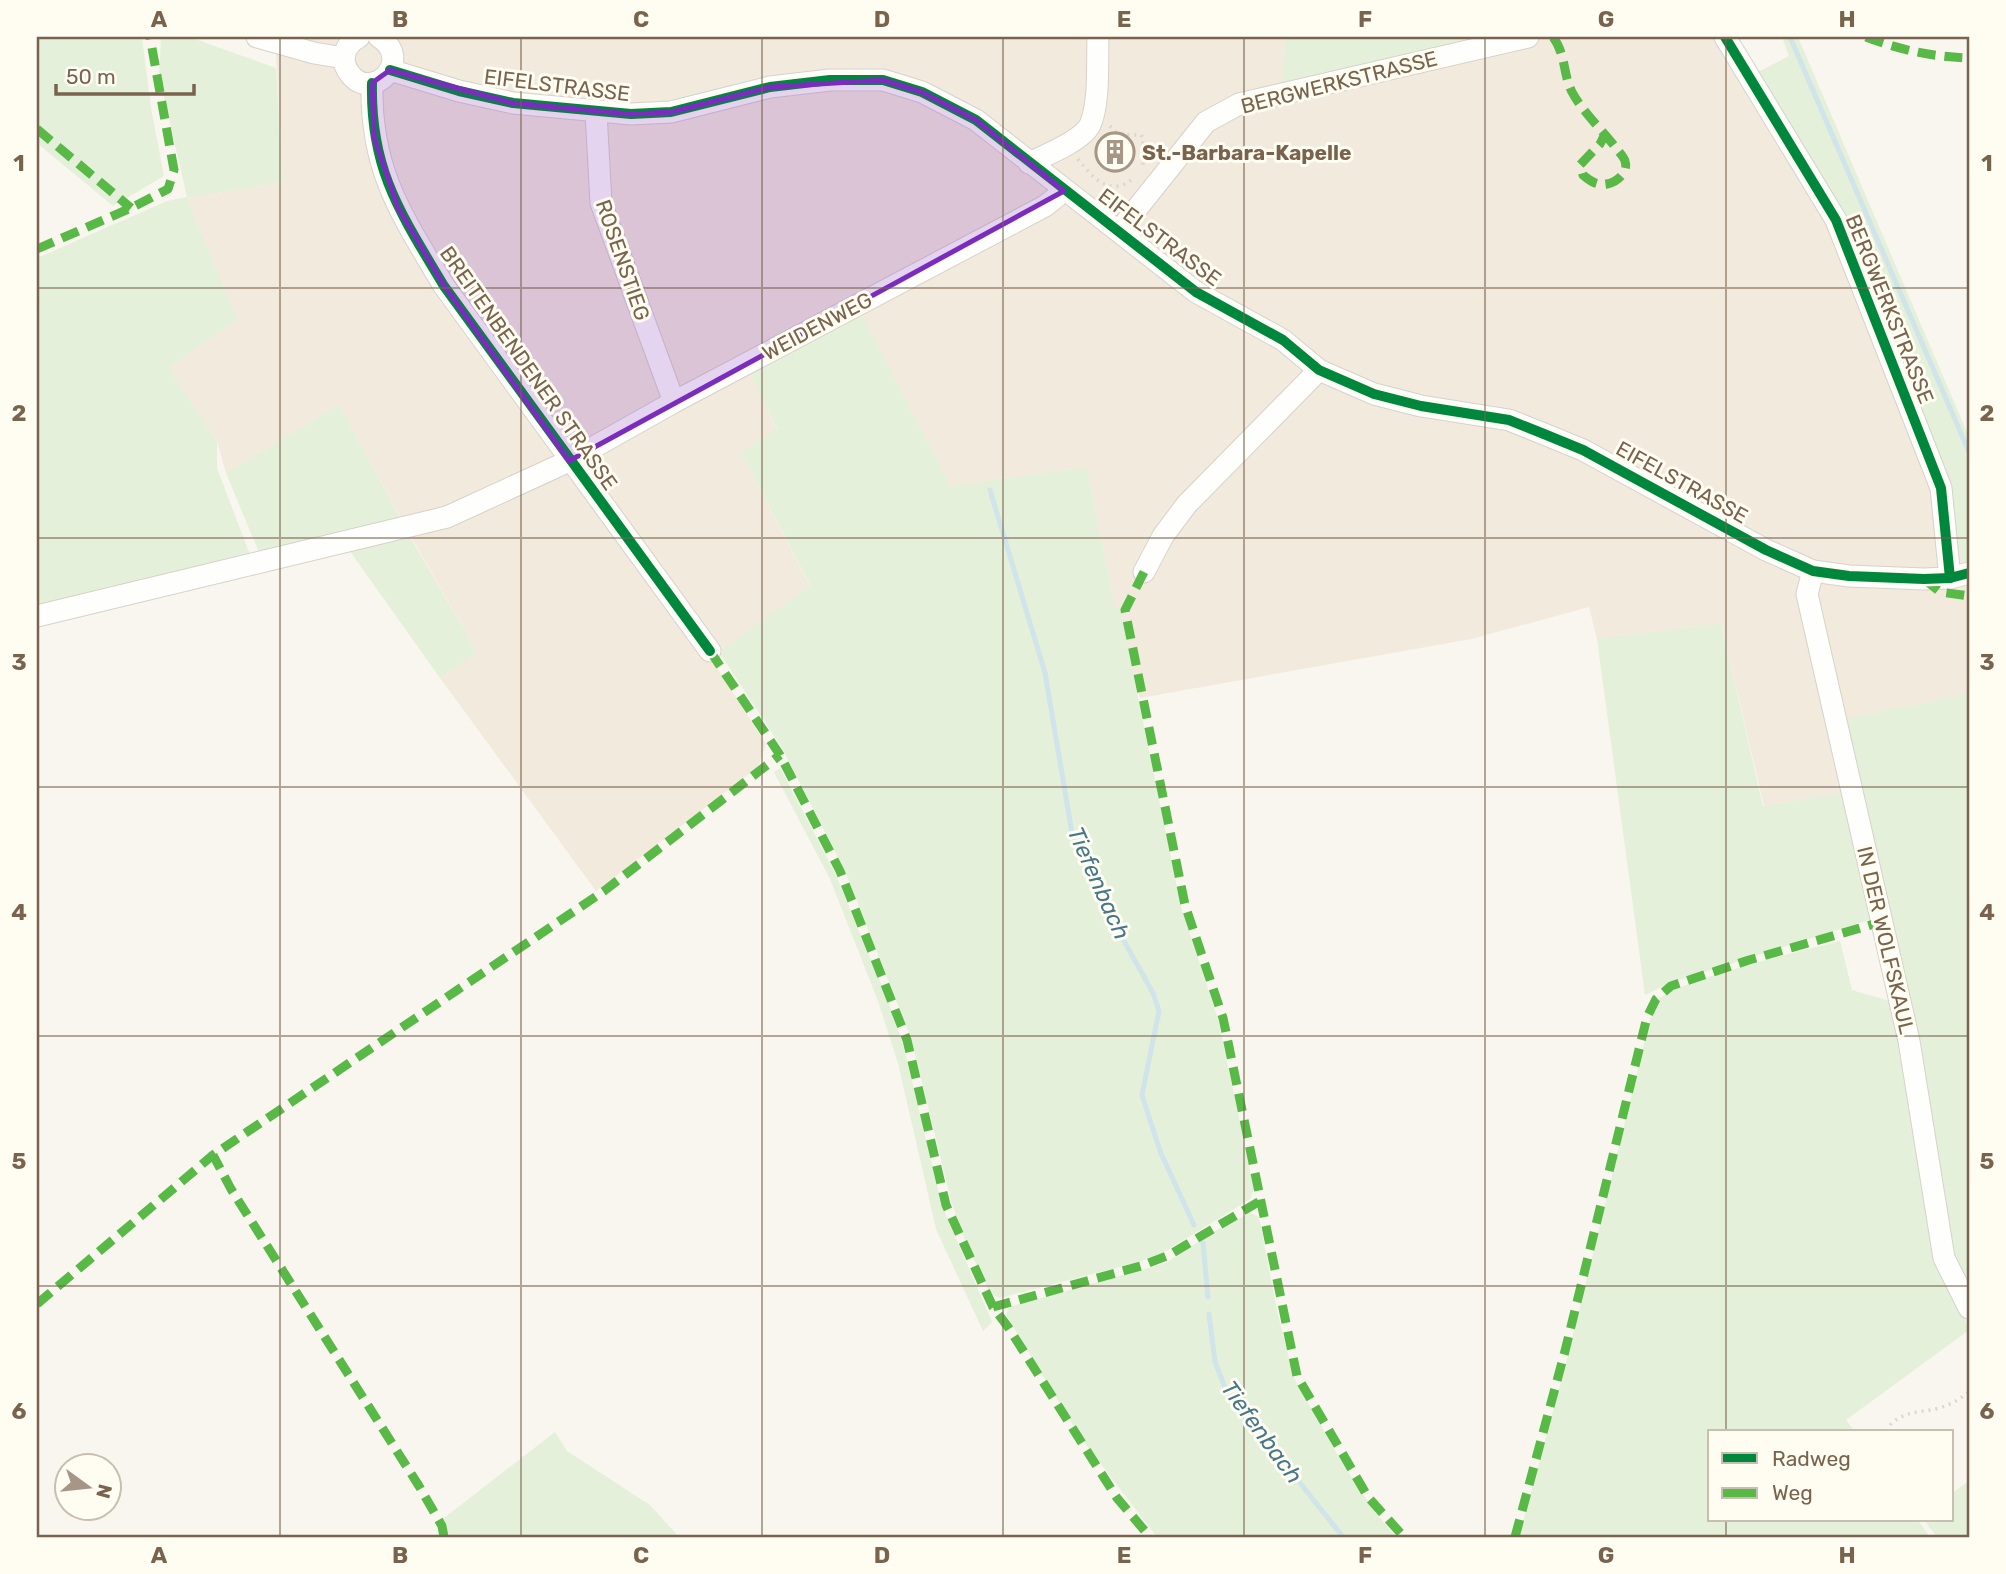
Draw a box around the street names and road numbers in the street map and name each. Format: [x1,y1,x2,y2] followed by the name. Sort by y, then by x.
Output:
[1238,45,1440,119] street label: BERGWERKSTRASSE
[483,64,631,106] street label: EIFELSTRASSE
[1094,183,1226,291] street label: EIFELSTRASSE
[591,196,655,324] street label: ROSENSTIEG
[1841,211,1939,407] street label: BERGWERKSTRASSE
[435,241,623,495] street label: BREITENBENDENER STRASSE
[758,287,876,365] street label: WEIDENWEG
[1612,435,1752,529] street label: EIFELSTRASSE
[1852,844,1920,1037] street label: IN DER WOLFSKAUL

